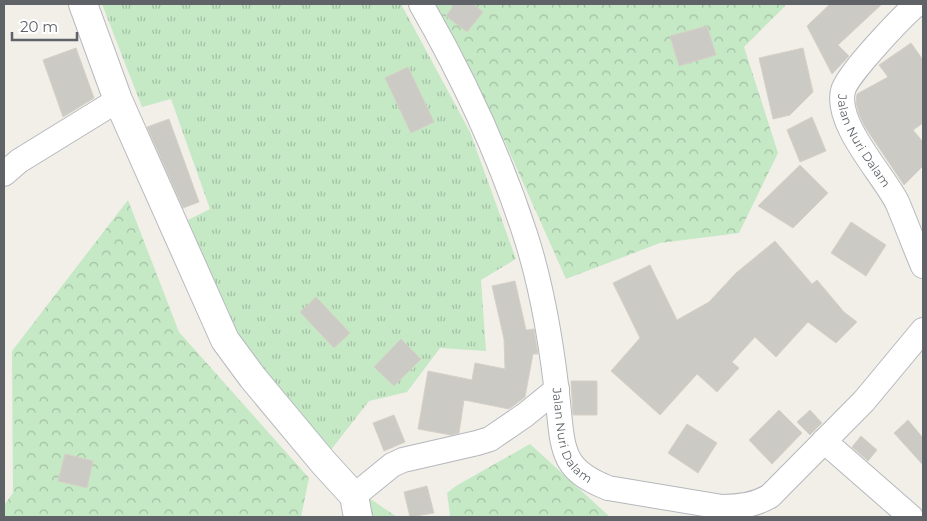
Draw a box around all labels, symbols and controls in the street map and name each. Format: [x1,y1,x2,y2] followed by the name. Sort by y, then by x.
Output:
[12,10,78,42] scale bar
[20,17,58,36] text: 20 m
[835,93,894,190] street label: Jalan Nuri Dalam
[549,386,595,486] street label: Jalan Nuri Dalam

